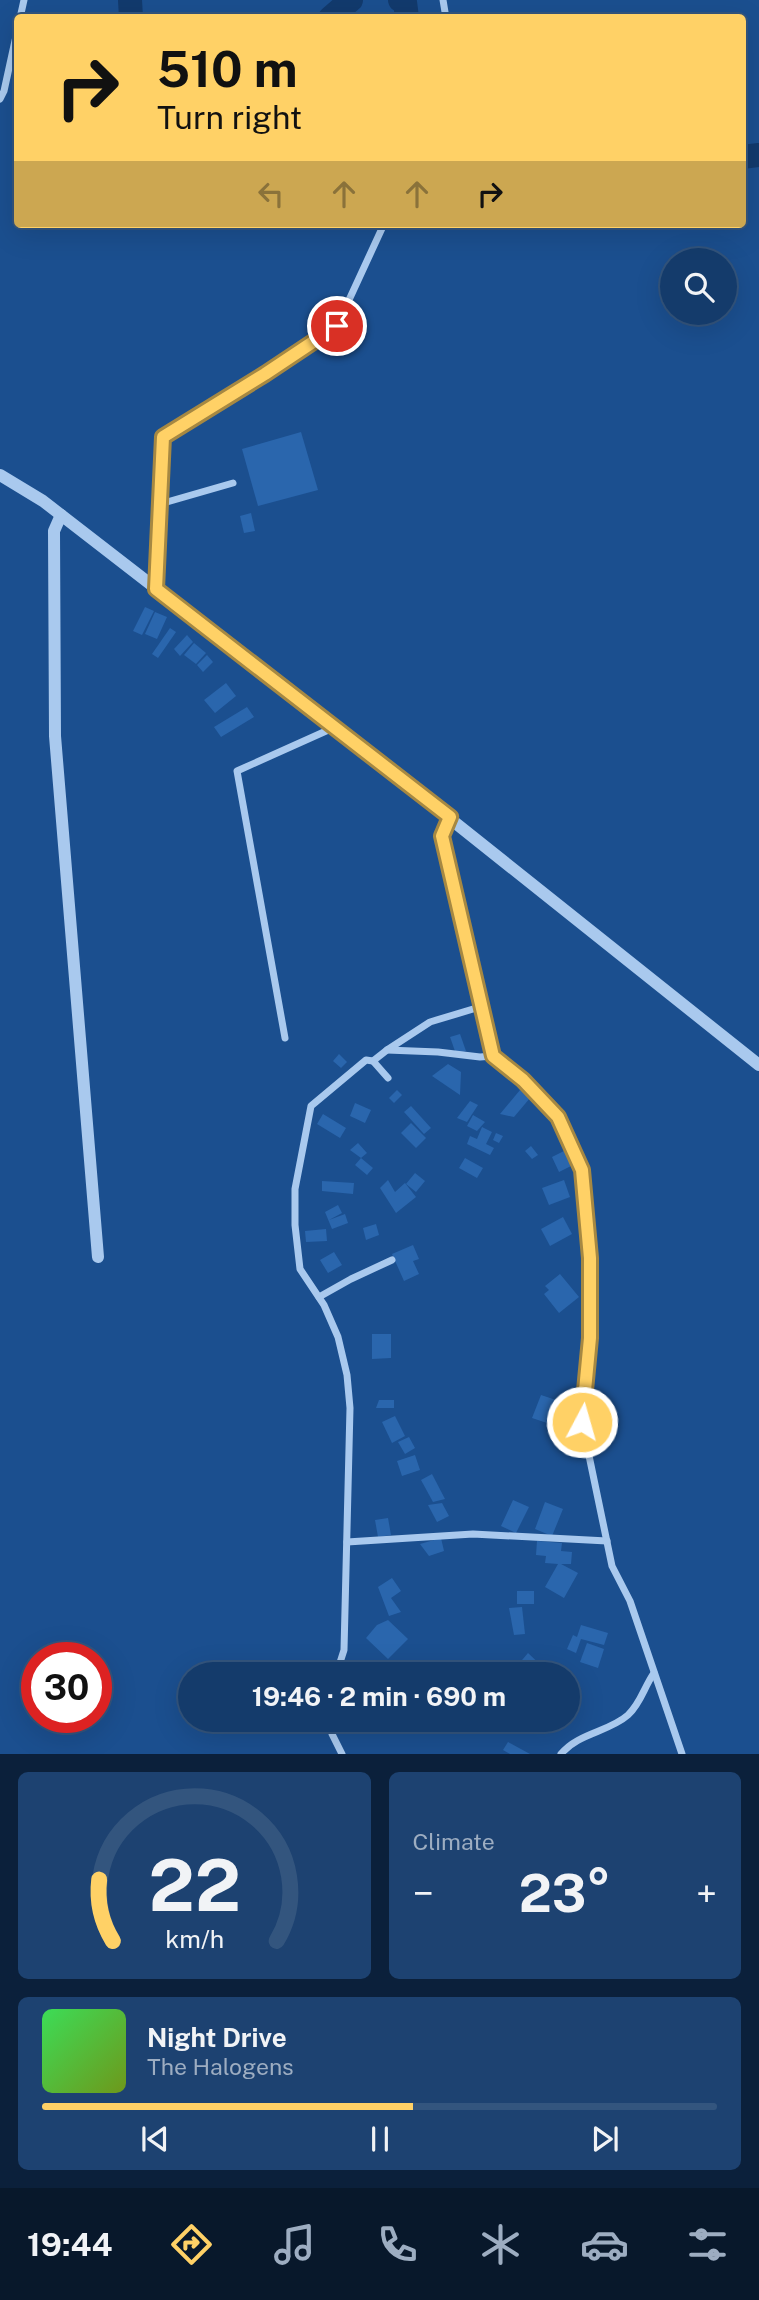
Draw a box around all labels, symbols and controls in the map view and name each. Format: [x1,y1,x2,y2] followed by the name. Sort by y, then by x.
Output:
[157,40,298,98] text: 510 m
[42,42,133,133] icon: right
[157,99,302,136] text: Turn right
[252,175,290,213] icon: left
[325,175,363,213] icon: ahead
[398,175,436,213] icon: ahead
[471,175,509,213] icon: right
[660,248,737,325] map controls
[660,248,737,325] button: search
[307,296,367,356] pin
[318,307,356,345] icon: arrive
[545,1385,619,1459] position arrow
[21,1642,112,1733] speed limit sign: 30
[252,1681,506,1712] text: 19:46 · 2 min · 690 m
[413,1828,495,1855] text: Climate
[148,1843,240,1928] text: 22
[519,1863,611,1924] text: 23°
[413,1871,434,1916] text: −
[696,1871,717,1916] text: +
[165,1924,224,1954] text: km/h
[147,2022,287,2053] text: Night Drive
[147,2053,294,2080] text: The Halogens
[136,2120,174,2158] icon: previous
[361,2120,399,2158] icon: pause
[586,2120,624,2158] icon: next
[167,2220,216,2269] icon: directions
[270,2220,319,2269] icon: music
[373,2220,422,2269] icon: phone
[476,2220,525,2269] icon: climate
[580,2220,629,2269] icon: car
[683,2220,732,2269] icon: filters
[27,2226,112,2263] text: 19:44

